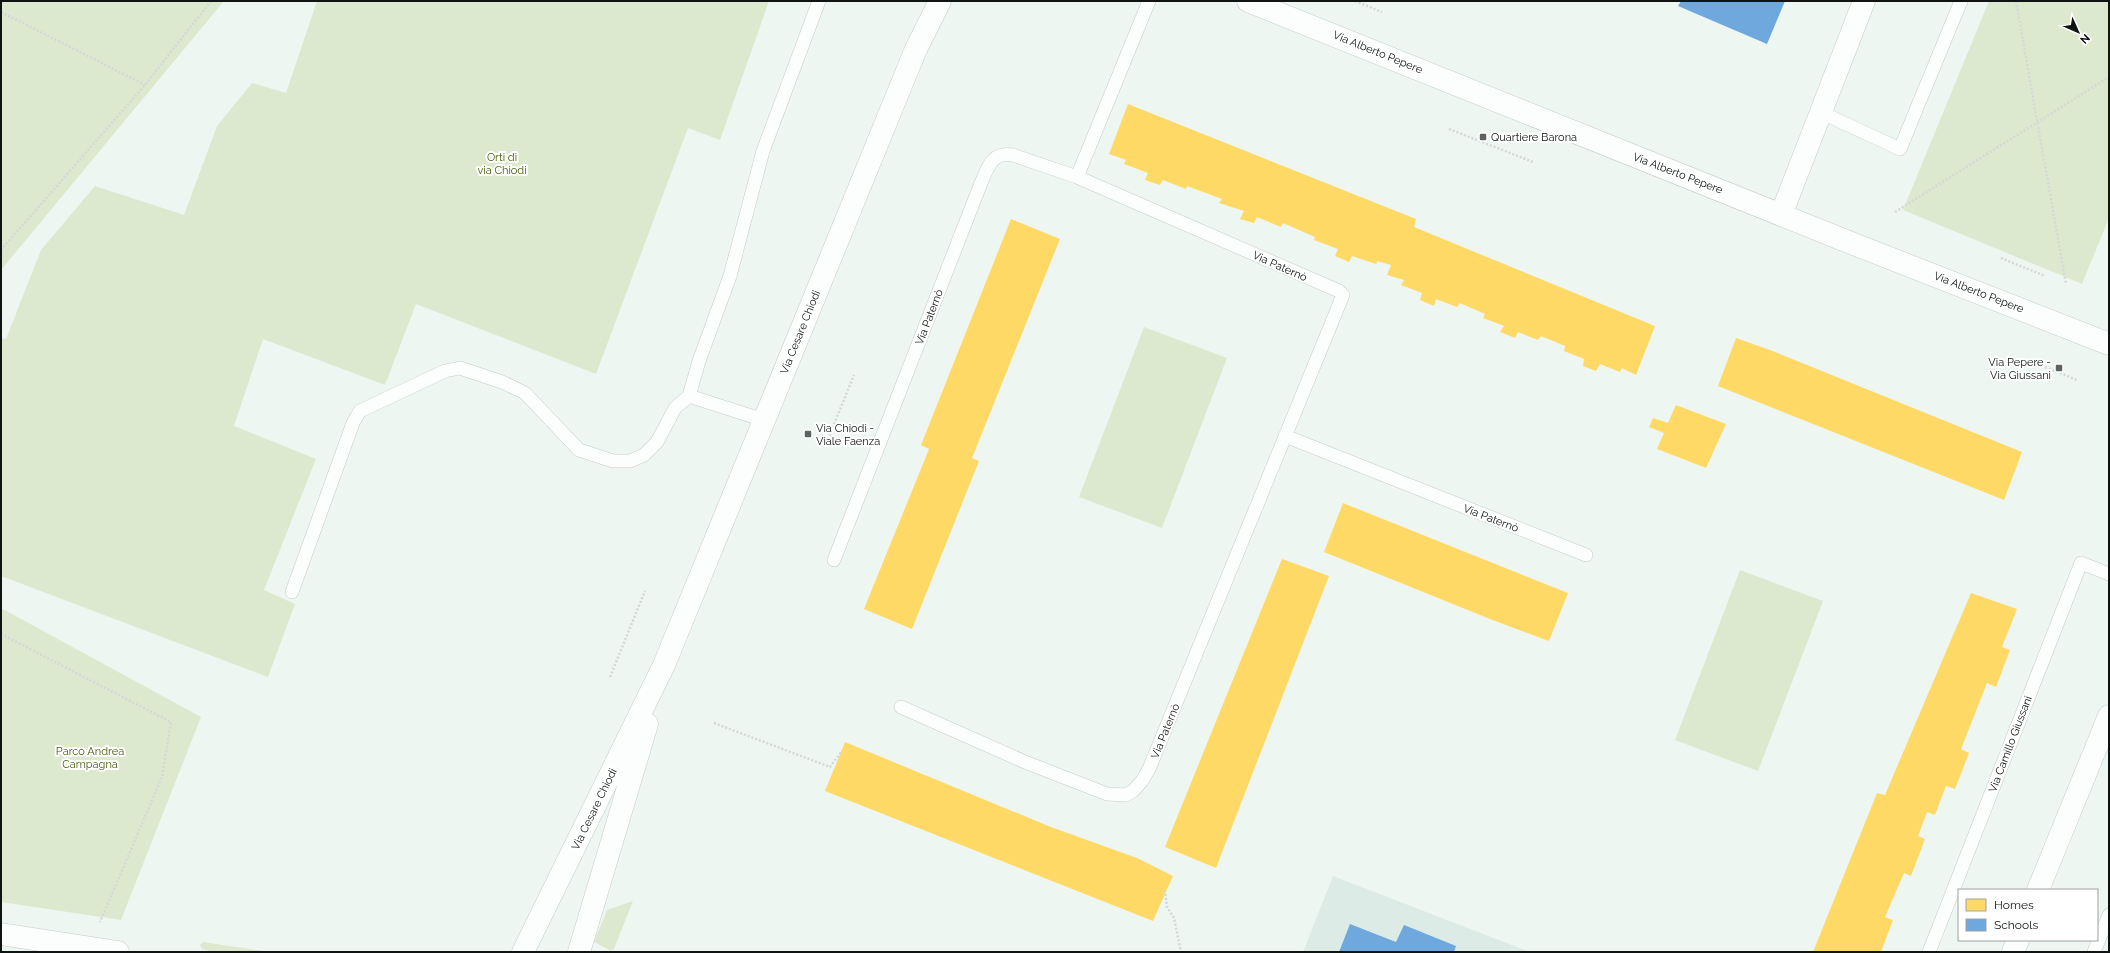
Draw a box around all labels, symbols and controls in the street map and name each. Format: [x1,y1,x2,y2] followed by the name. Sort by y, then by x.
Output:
[2058,12,2098,52] north arrow
[1331,29,1425,77] street label: Via Alberto Pepere
[2077,31,2092,46] text: N
[1491,131,1577,144] place label: Quartiere Barona
[1478,132,1488,142] marker: Quartiere Barona
[1631,150,1725,197] street label: Via Alberto Pepere
[477,151,527,177] park label: Orti di via Chiodi
[1251,249,1309,284] street label: Via Paternò
[1932,269,2026,316] street label: Via Alberto Pepere
[913,287,946,347] street label: Via Paternò
[778,288,823,376] street label: Via Cesare Chiodi
[1988,356,2051,382] place label: Via Pepere - Via Giussani
[2054,363,2064,373] marker: Via Pepere - Via Giussani
[816,422,880,448] place label: Via Chiodi - Viale Faenza
[803,429,813,439] marker: Via Chiodi - Viale Faenza
[1461,502,1521,535] street label: Via Paternò
[1986,694,2035,794] street label: Via Camillo Giussani
[1149,701,1183,761] street label: Via Paternò
[56,745,124,771] park label: Parco Andrea Campagna
[569,766,620,852] street label: Via Cesare Chiodi
[1958,889,2098,941] legend
[1994,898,2034,912] text: Homes
[1994,918,2038,932] text: Schools

